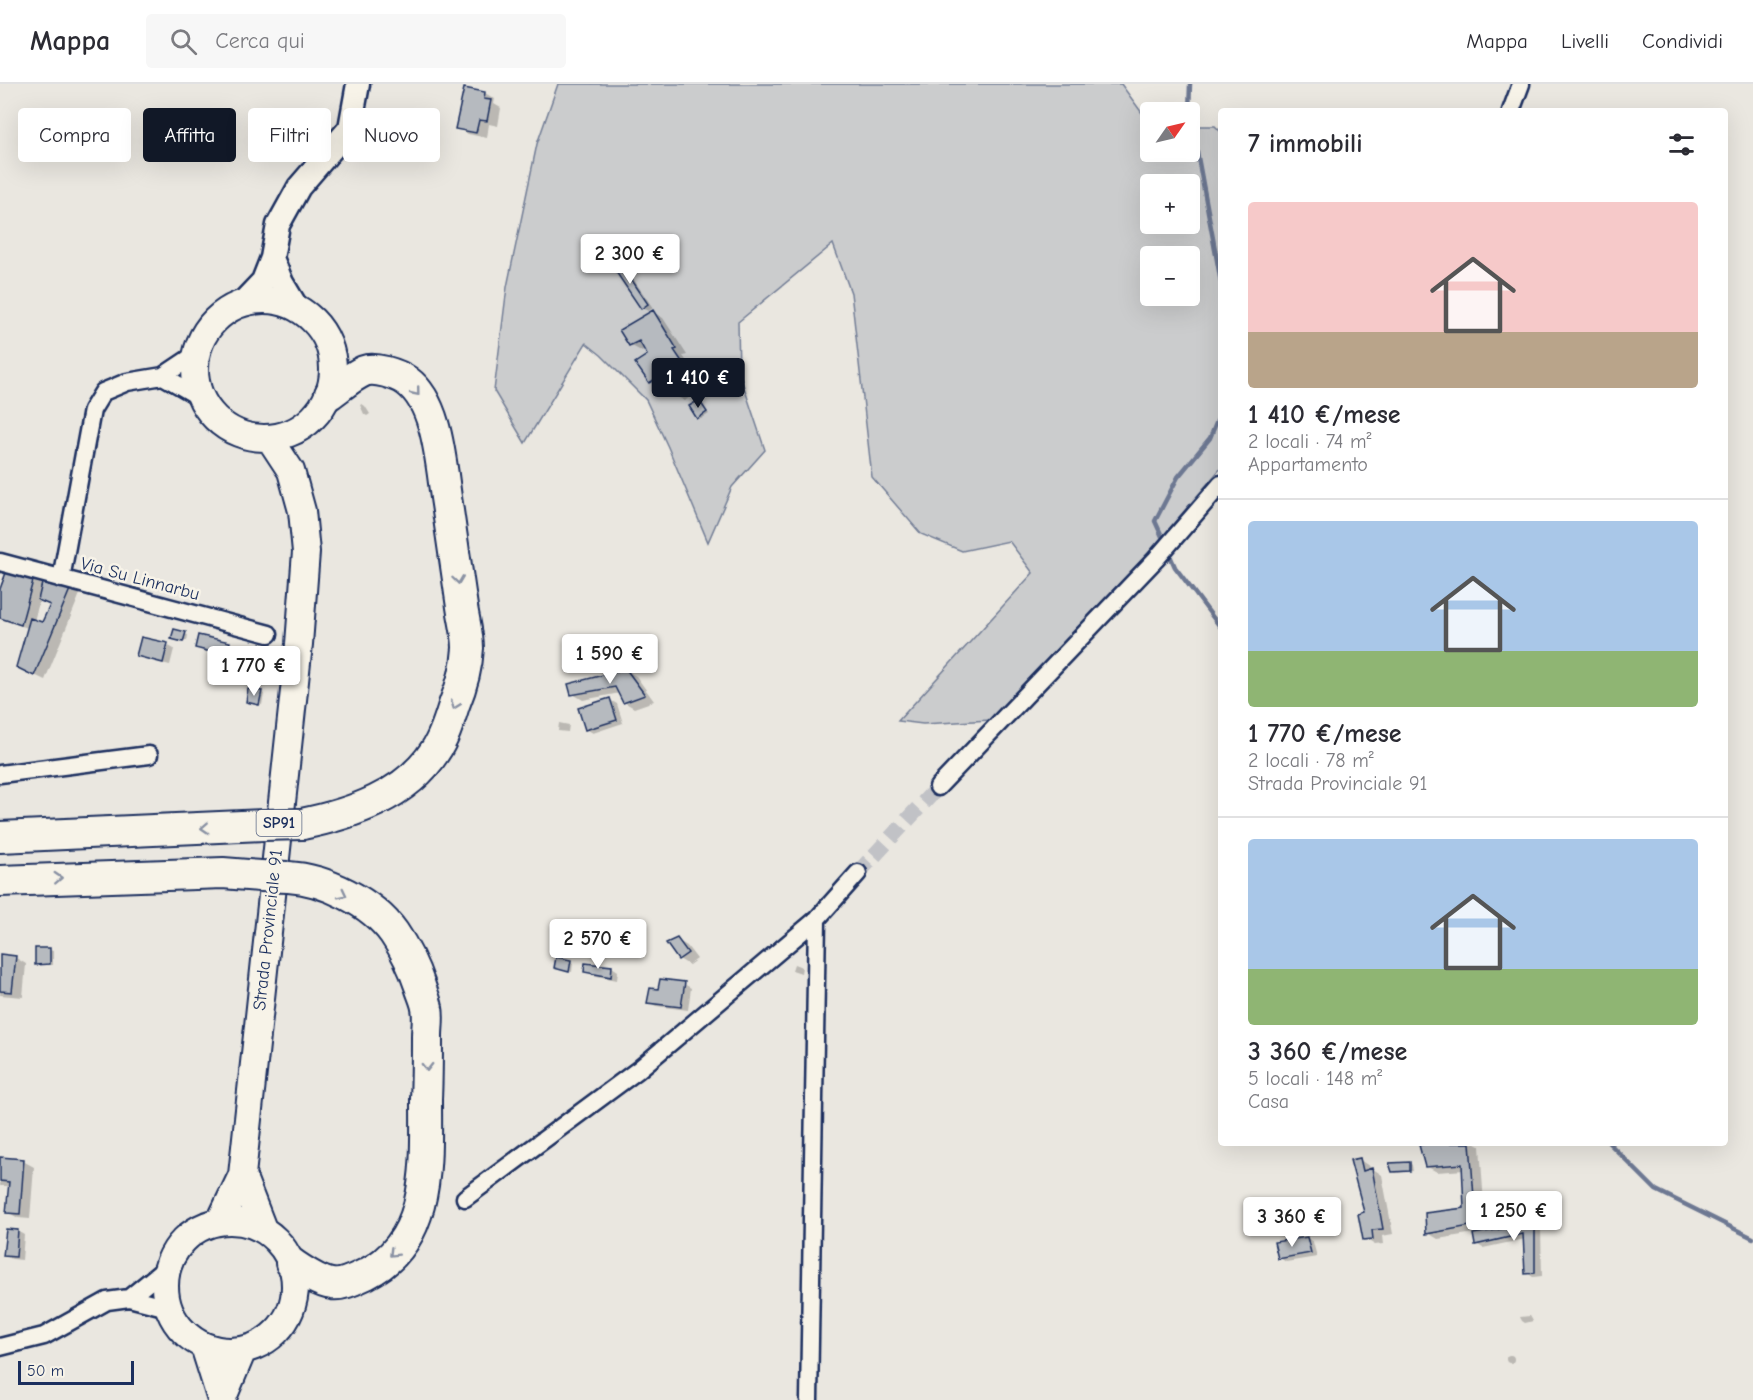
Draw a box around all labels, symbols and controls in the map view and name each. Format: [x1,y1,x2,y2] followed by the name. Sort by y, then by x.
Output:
[146,14,566,68] search box
[30,25,110,57] text: Mappa
[167,25,200,58] icon: search
[215,28,305,54] text: Cerca qui
[1466,29,1528,53] text: Mappa
[1561,29,1609,53] text: Livelli
[1642,29,1723,53] text: Condividi
[1140,102,1200,162] north arrow
[1140,102,1200,306] map controls
[18,108,131,162] chip: Compra
[143,108,236,162] chip: Affitta
[248,108,331,162] chip: Filtri
[343,108,440,162] chip: Nuovo
[1665,128,1698,161] icon: filters
[1248,129,1363,159] text: 7 immobili
[1140,174,1200,234] button: +
[575,234,685,285] pin: 2 300 €
[1419,241,1527,349] icon: home
[595,242,665,265] text: 2 300 €
[1140,246,1200,306] button: −
[643,358,753,409] pin: 1 410 €
[666,366,730,389] text: 1 410 €
[409,385,420,396] one-way arrow
[1248,400,1401,430] text: 1 410 €/mese
[1248,430,1372,453] text: 2 locali · 74 m²
[1248,453,1368,476] text: Appartamento
[78,553,202,605] street label: Via Su Linnarbu
[1419,560,1527,668] icon: home
[452,576,464,585] one-way arrow
[555,634,665,685] pin: 1 590 €
[576,642,644,665] text: 1 590 €
[199,646,309,697] pin: 1 770 €
[221,654,287,677] text: 1 770 €
[449,699,462,710] one-way arrow
[1248,719,1402,749] text: 1 770 €/mese
[1248,749,1374,772] text: 2 locali · 78 m²
[1248,772,1427,795] text: Strada Provinciale 91
[256,810,302,836] road number: SP91
[201,821,210,834] one-way arrow
[249,849,287,1011] street label: Strada Provinciale 91
[54,872,63,885] one-way arrow
[1419,878,1527,986] icon: home
[337,887,348,899] one-way arrow
[543,919,653,970] pin: 2 570 €
[563,927,633,950] text: 2 570 €
[1248,1037,1407,1067] text: 3 360 €/mese
[421,1062,433,1071] one-way arrow
[1248,1067,1382,1090] text: 5 locali · 148 m²
[1248,1090,1289,1113] text: Casa
[1459,1191,1569,1242] pin: 1 250 €
[1237,1197,1347,1248] pin: 3 360 €
[1480,1199,1548,1222] text: 1 250 €
[1257,1205,1327,1228] text: 3 360 €
[389,1247,400,1257] one-way arrow
[18,1358,134,1386] scale bar
[27,1362,64,1380] text: 50 m

